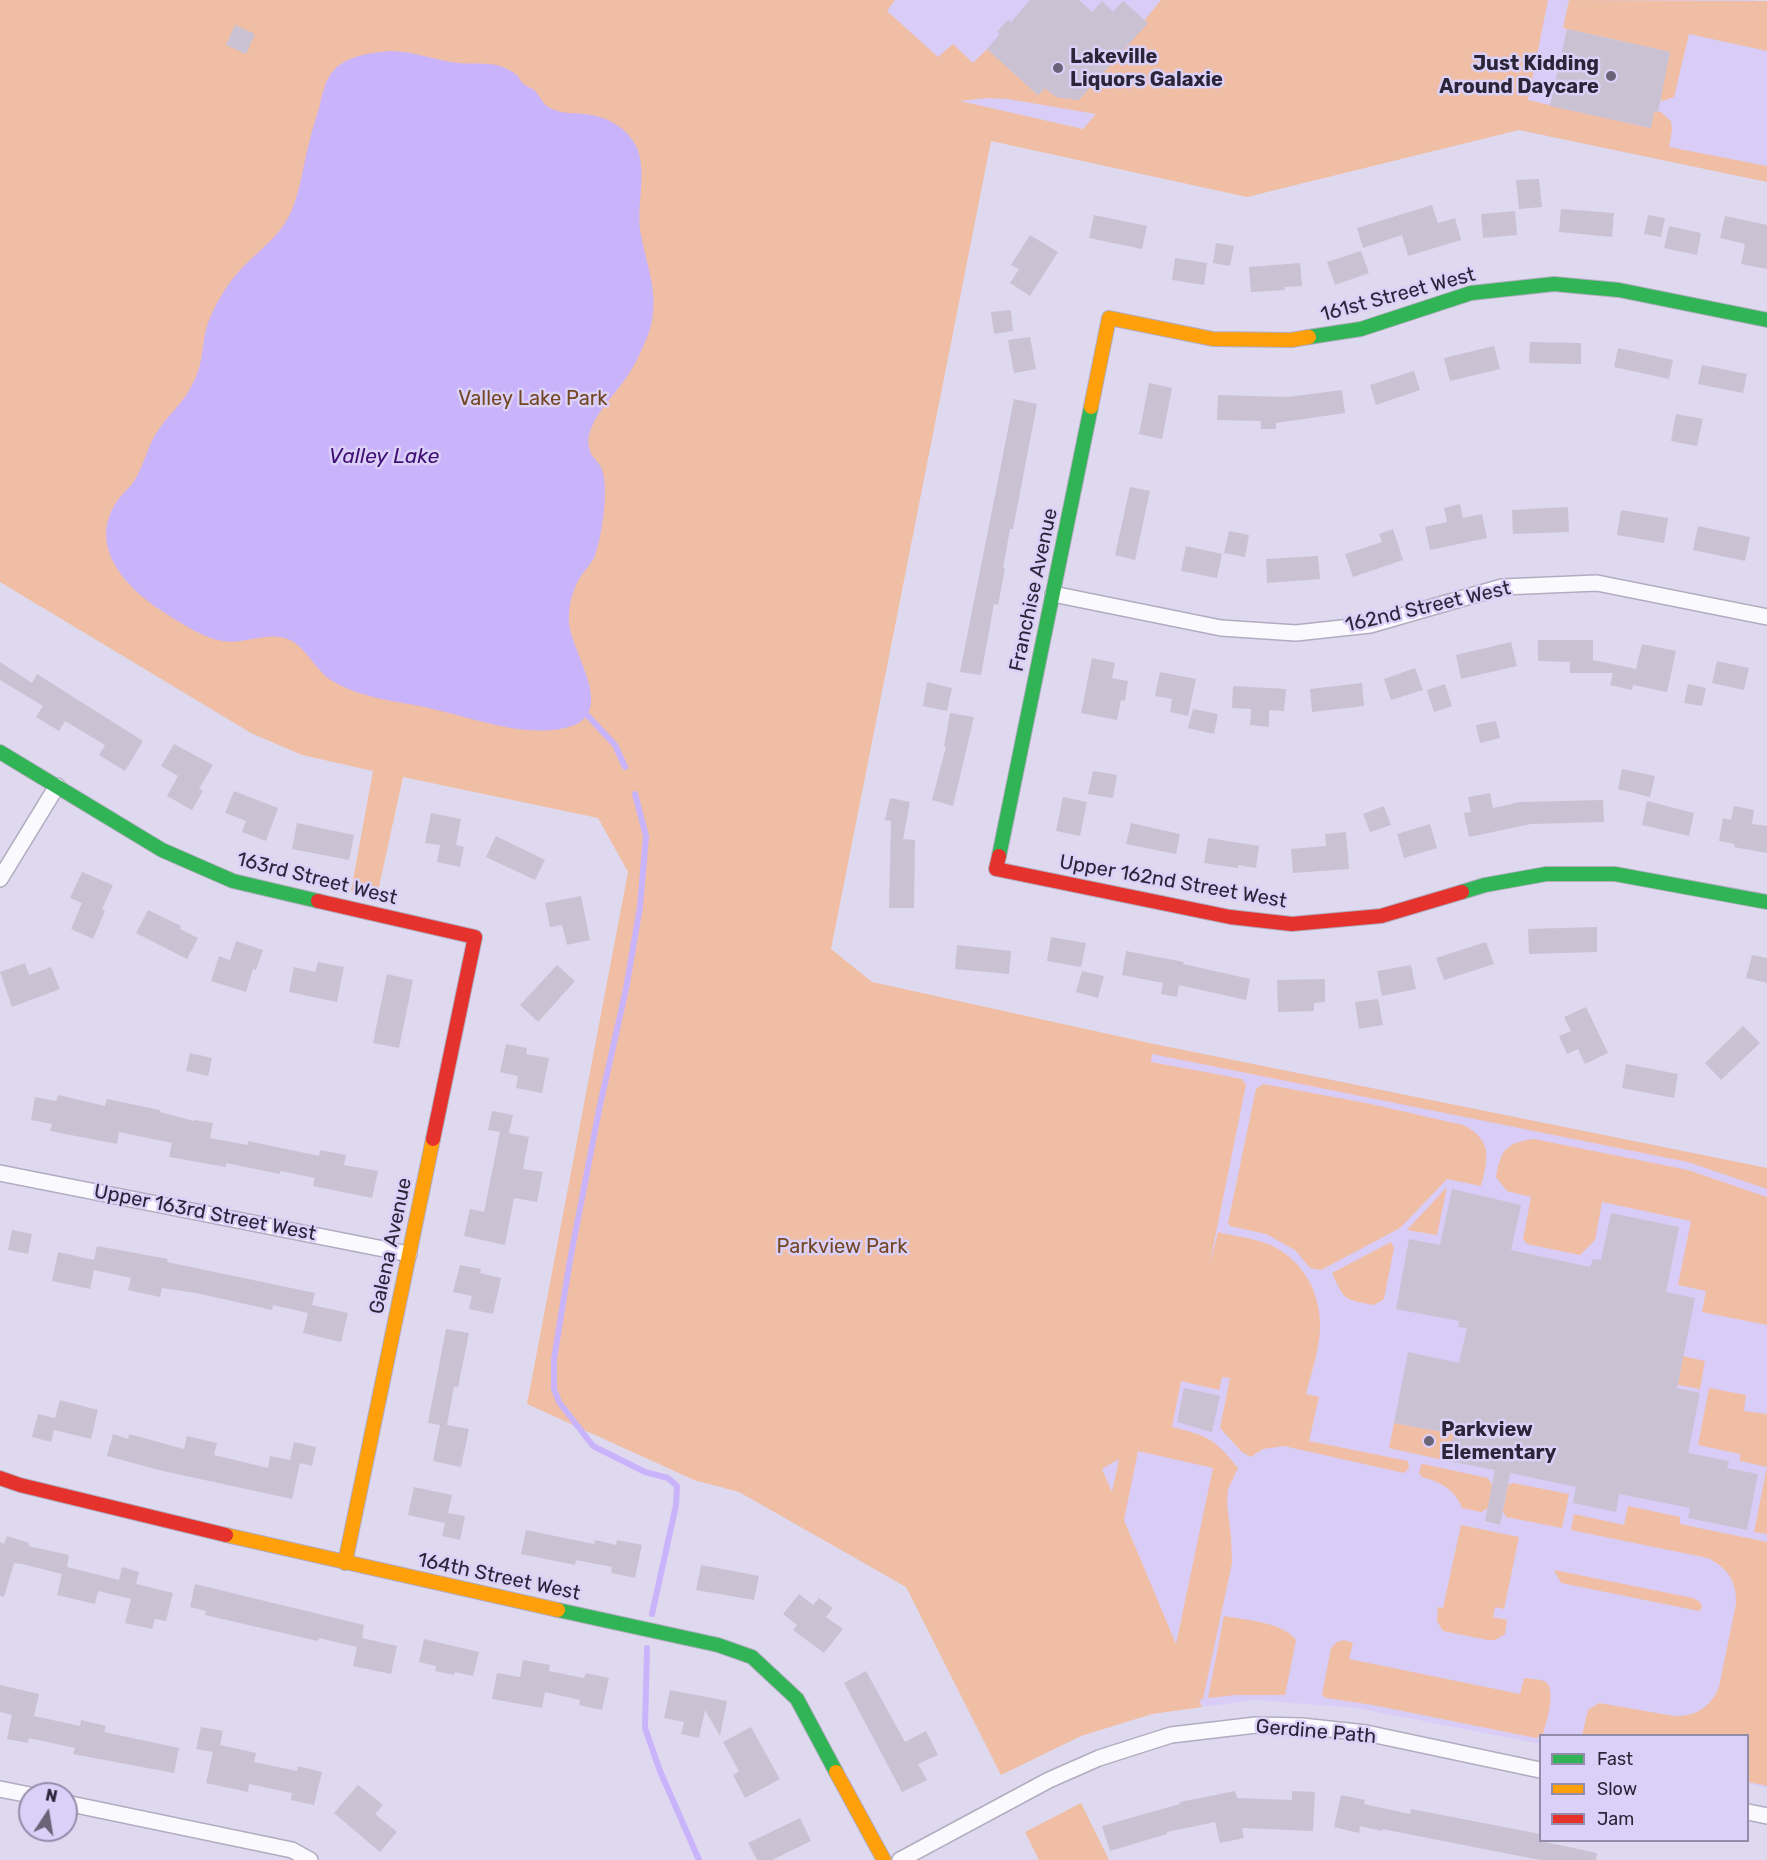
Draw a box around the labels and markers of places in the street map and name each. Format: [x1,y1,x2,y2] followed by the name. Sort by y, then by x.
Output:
[1070,45,1223,92] place label: Lakeville Liquors Galaxie
[1439,52,1599,99] place label: Just Kidding Around Daycare
[1051,61,1065,75] marker: Lakeville Liquors Galaxie
[1604,69,1618,83] marker: Just Kidding Around Daycare
[1441,1418,1556,1465] place label: Parkview Elementary
[1422,1434,1436,1448] marker: Parkview Elementary

